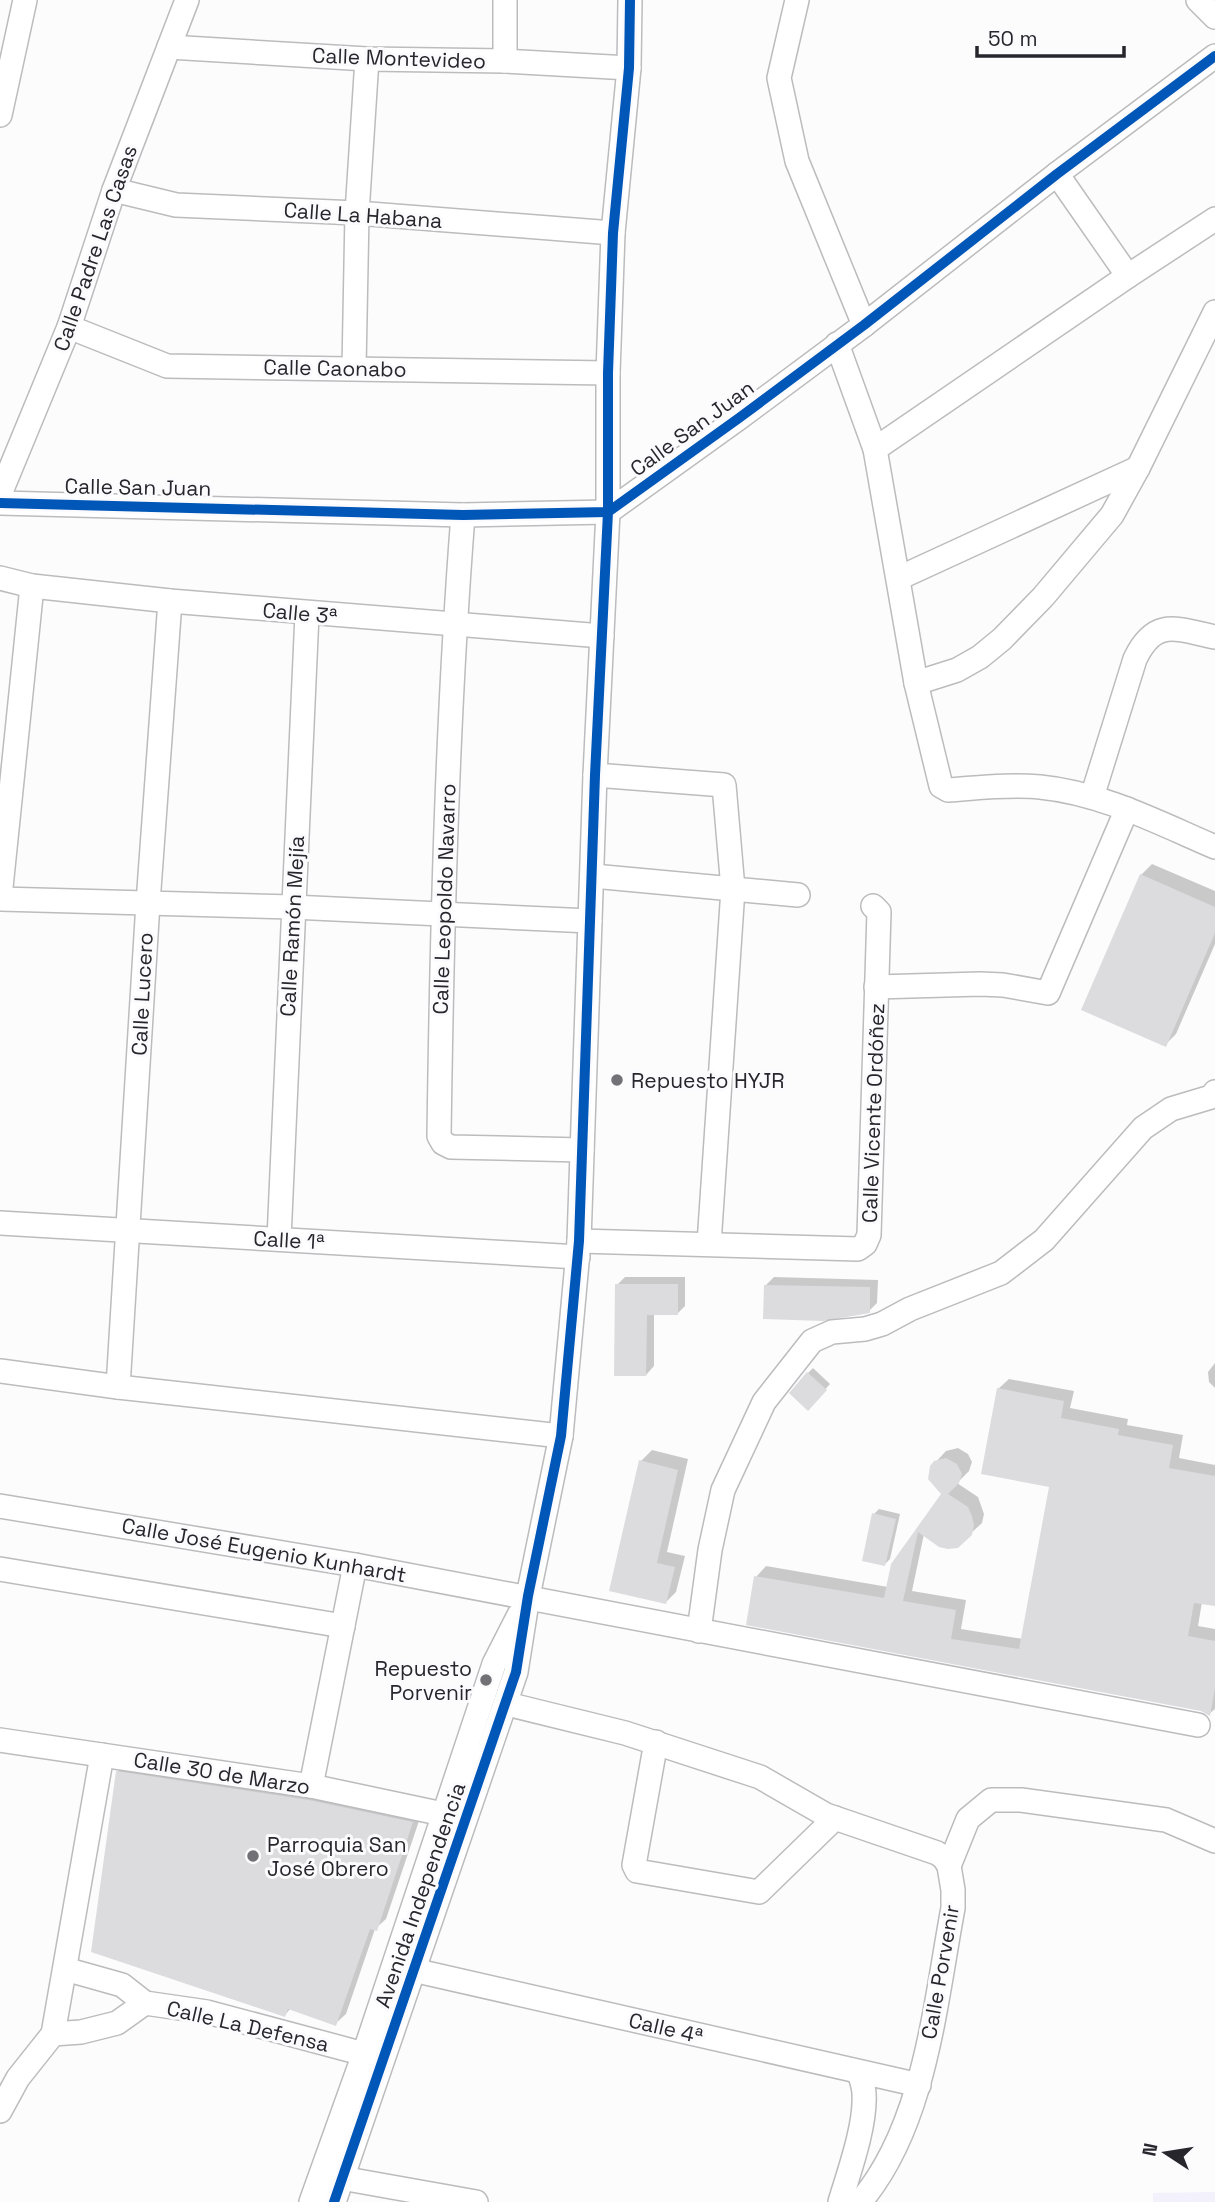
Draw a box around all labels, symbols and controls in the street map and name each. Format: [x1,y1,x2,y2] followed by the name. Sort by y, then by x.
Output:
[977,14,1124,58] scale bar
[988,25,1038,52] text: 50 m
[312,41,486,75] street label: Calle Montevideo
[47,141,143,355] street label: Calle Padre Las Casas
[283,196,443,234] street label: Calle La Habana
[263,353,407,383] street label: Calle Caonabo
[625,374,759,482] street label: Calle San Juan
[64,472,212,502] street label: Calle San Juan
[261,596,339,630] street label: Calle 3ª
[426,783,462,1015] street label: Calle Leopoldo Navarro
[274,835,310,1017] street label: Calle Ramón Mejía
[125,932,159,1056] street label: Calle Lucero
[856,1003,890,1223] street label: Calle Vicente Ordóñez
[631,1067,785,1094] place label: Repuesto HYJR
[609,1072,625,1088] marker: Repuesto HYJR
[253,1225,325,1255] street label: Calle 1ª
[120,1512,408,1588] street label: Calle José Eugenio Kunhardt
[374,1655,472,1706] place label: Repuesto Porvenir
[478,1672,494,1688] marker: Repuesto Porvenir
[132,1746,312,1800] street label: Calle 30 de Marzo
[369,1779,471,2011] street label: Avenida Independencia
[267,1831,407,1882] place label: Parroquia San José Obrero
[245,1848,261,1864] marker: Parroquia San José Obrero
[915,1903,965,2041] street label: Calle Porvenir
[164,1994,332,2058] street label: Calle La Defensa
[626,2006,706,2050] street label: Calle 4ª
[1131,2118,1201,2188] north arrow
[1136,2141,1163,2158] text: N

